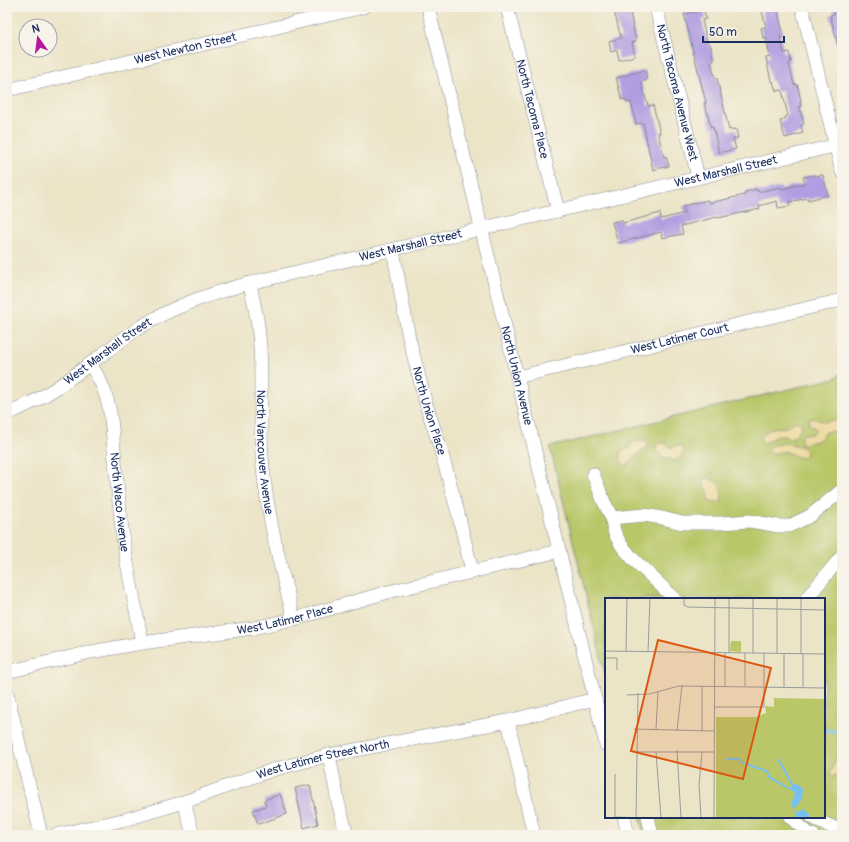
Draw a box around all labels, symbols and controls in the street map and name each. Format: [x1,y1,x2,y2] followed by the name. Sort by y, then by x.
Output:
[18,18,58,58] north arrow
[703,18,784,44] scale bar
[31,21,41,36] text: N
[653,22,701,163] street label: North Tacoma Avenue West
[709,25,737,40] text: 50 m
[133,29,238,68] street label: West Newton Street
[513,58,552,160] street label: North Tacoma Place
[673,152,779,191] street label: West Marshall Street
[358,226,463,265] street label: West Marshall Street
[61,314,154,388] street label: West Marshall Street
[629,320,730,357] street label: West Latimer Court
[498,324,536,427] street label: North Union Avenue
[409,365,449,457] street label: North Union Place
[253,390,277,516] street label: North Vancouver Avenue
[107,452,133,553] street label: North Waco Avenue
[605,598,825,818] inset map
[236,601,335,638] street label: West Latimer Place
[255,736,391,782] street label: West Latimer Street North

